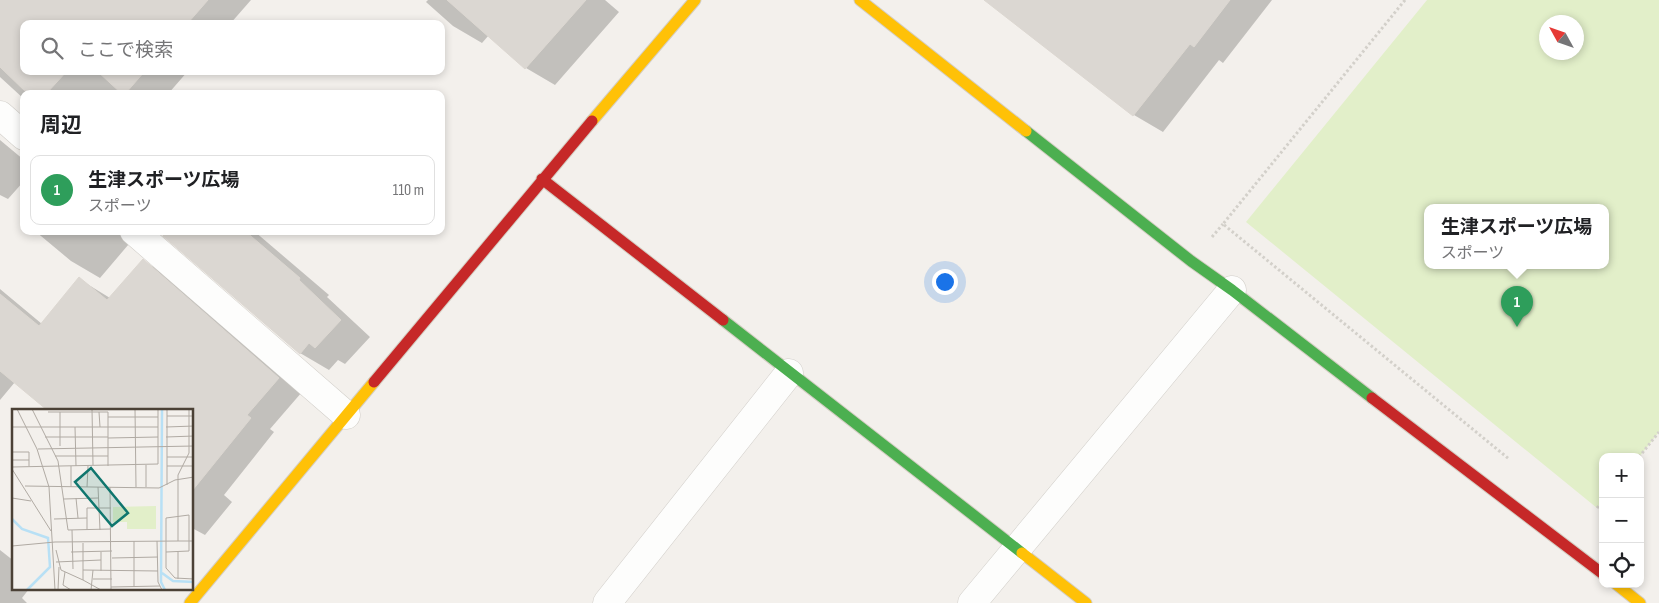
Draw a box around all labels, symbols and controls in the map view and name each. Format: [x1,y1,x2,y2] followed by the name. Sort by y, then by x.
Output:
[1539,15,1584,60] north arrow
[20,20,445,75] search box
[38,34,66,62] icon: search
[78,39,173,62] text: ここで検索
[40,113,82,138] text: 周辺
[88,169,240,192] text: 生津スポーツ広場
[54,181,60,200] text: 1
[393,181,424,200] text: 110 m
[88,197,152,216] text: スポーツ
[1424,204,1609,269] popup
[1441,216,1592,239] text: 生津スポーツ広場
[1441,244,1504,263] text: スポーツ
[932,269,958,295] your location
[1501,286,1533,327] pin: 1
[12,409,194,590] inset map
[1599,453,1644,588] map controls
[1599,453,1644,498] button: +
[1599,498,1644,543] button: −
[1599,543,1644,588] button: locate

